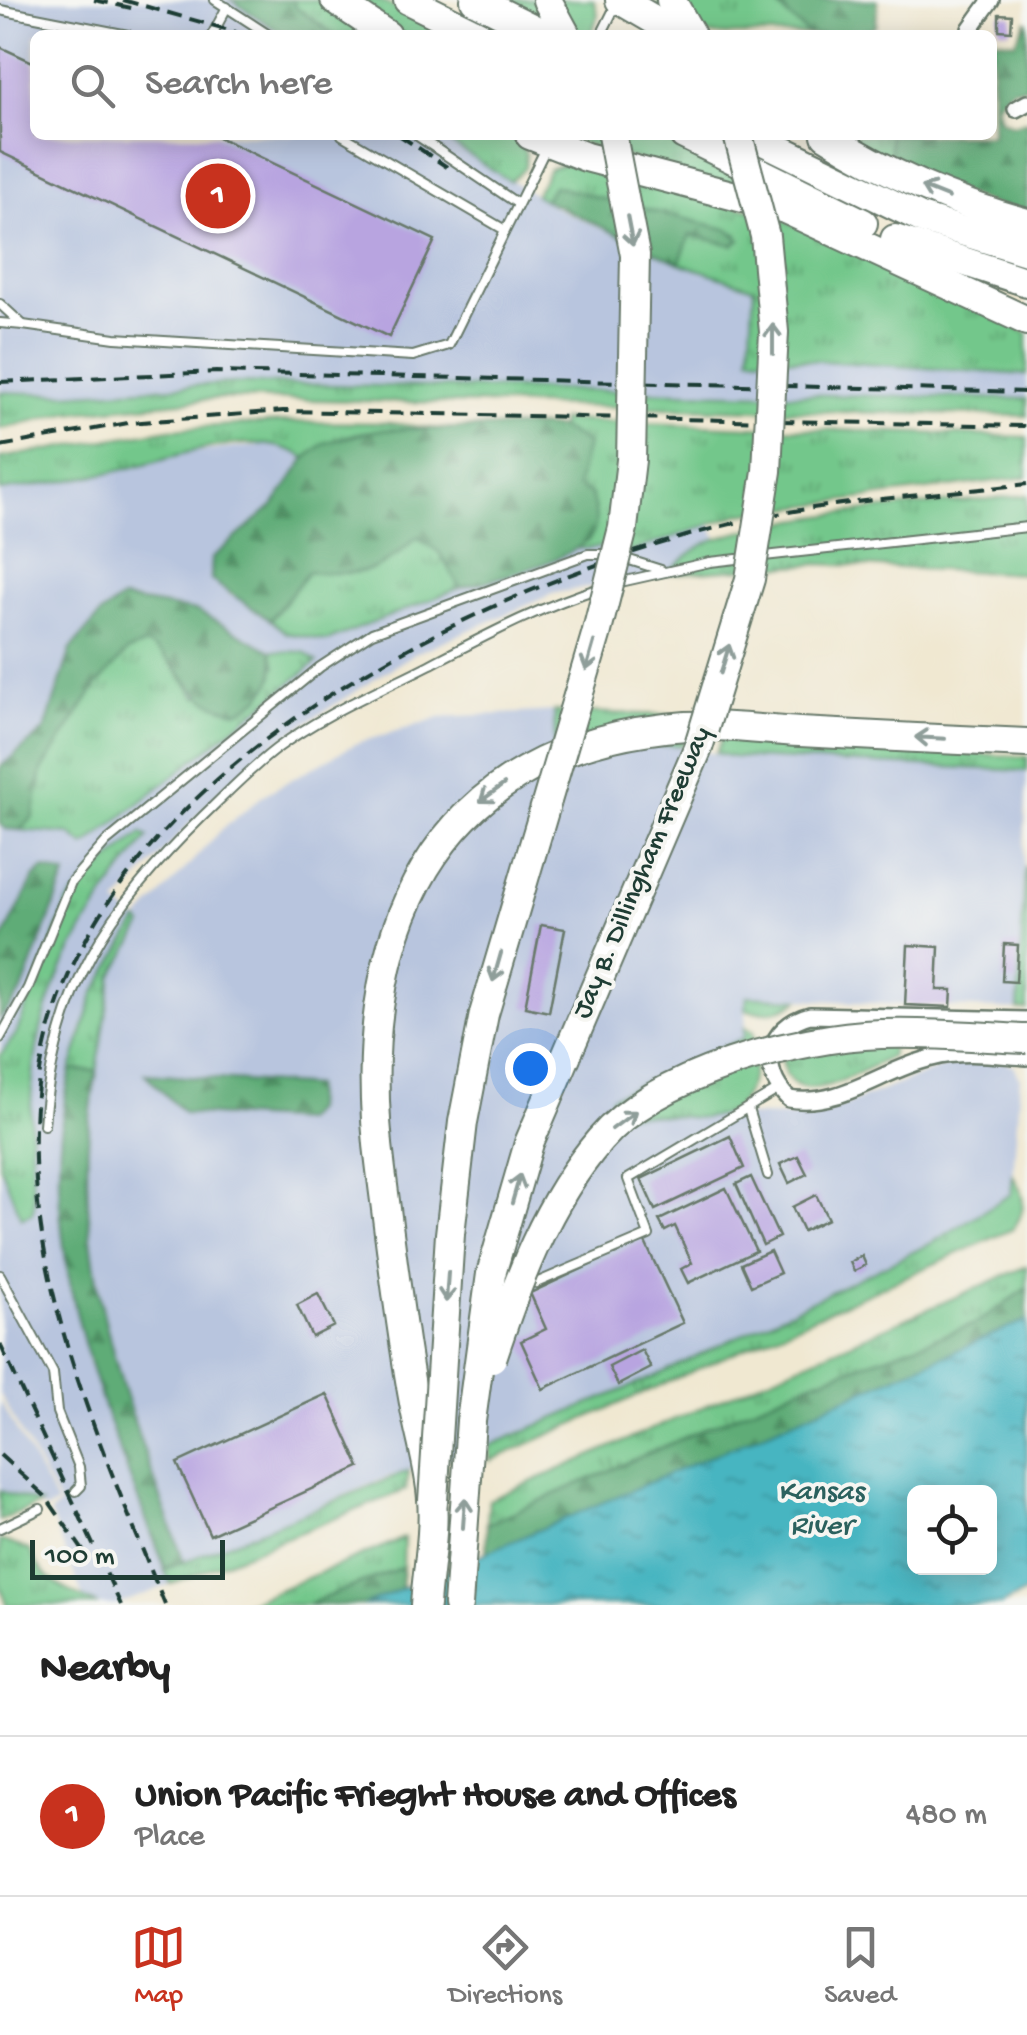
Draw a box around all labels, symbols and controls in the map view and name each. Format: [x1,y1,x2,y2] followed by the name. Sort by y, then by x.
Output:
[30,30,997,140] search box
[65,58,120,113] icon: search
[145,63,332,107] text: Search here
[186,158,250,234] pin: 1
[920,182,951,200] one-way arrow
[622,214,641,246] one-way arrow
[763,324,782,356] one-way arrow
[580,639,598,671] one-way arrow
[718,644,736,675] one-way arrow
[567,722,720,1024] street label: Jay B. Dillingham Freeway
[914,729,946,748] one-way arrow
[479,782,506,803] one-way arrow
[487,951,505,982] one-way arrow
[505,1043,556,1094] your location
[610,1110,637,1131] one-way arrow
[508,1173,526,1205] one-way arrow
[437,1271,456,1303] one-way arrow
[778,1476,867,1545] water label: Kansas River
[907,1485,997,1575] map controls
[907,1485,997,1575] button: locate
[455,1498,474,1530] one-way arrow
[30,1535,225,1580] scale bar
[45,1541,115,1574] text: 100 m
[40,1646,170,1695] text: Nearby
[135,1775,735,1819] text: Union Pacific Frieght House and Offices
[66,1797,79,1835] text: 1
[906,1797,987,1835] text: 480 m
[135,1819,205,1857] text: Place
[131,1920,186,2013] tab: Map
[448,1920,562,2013] tab: Directions
[824,1920,896,2013] tab: Saved

